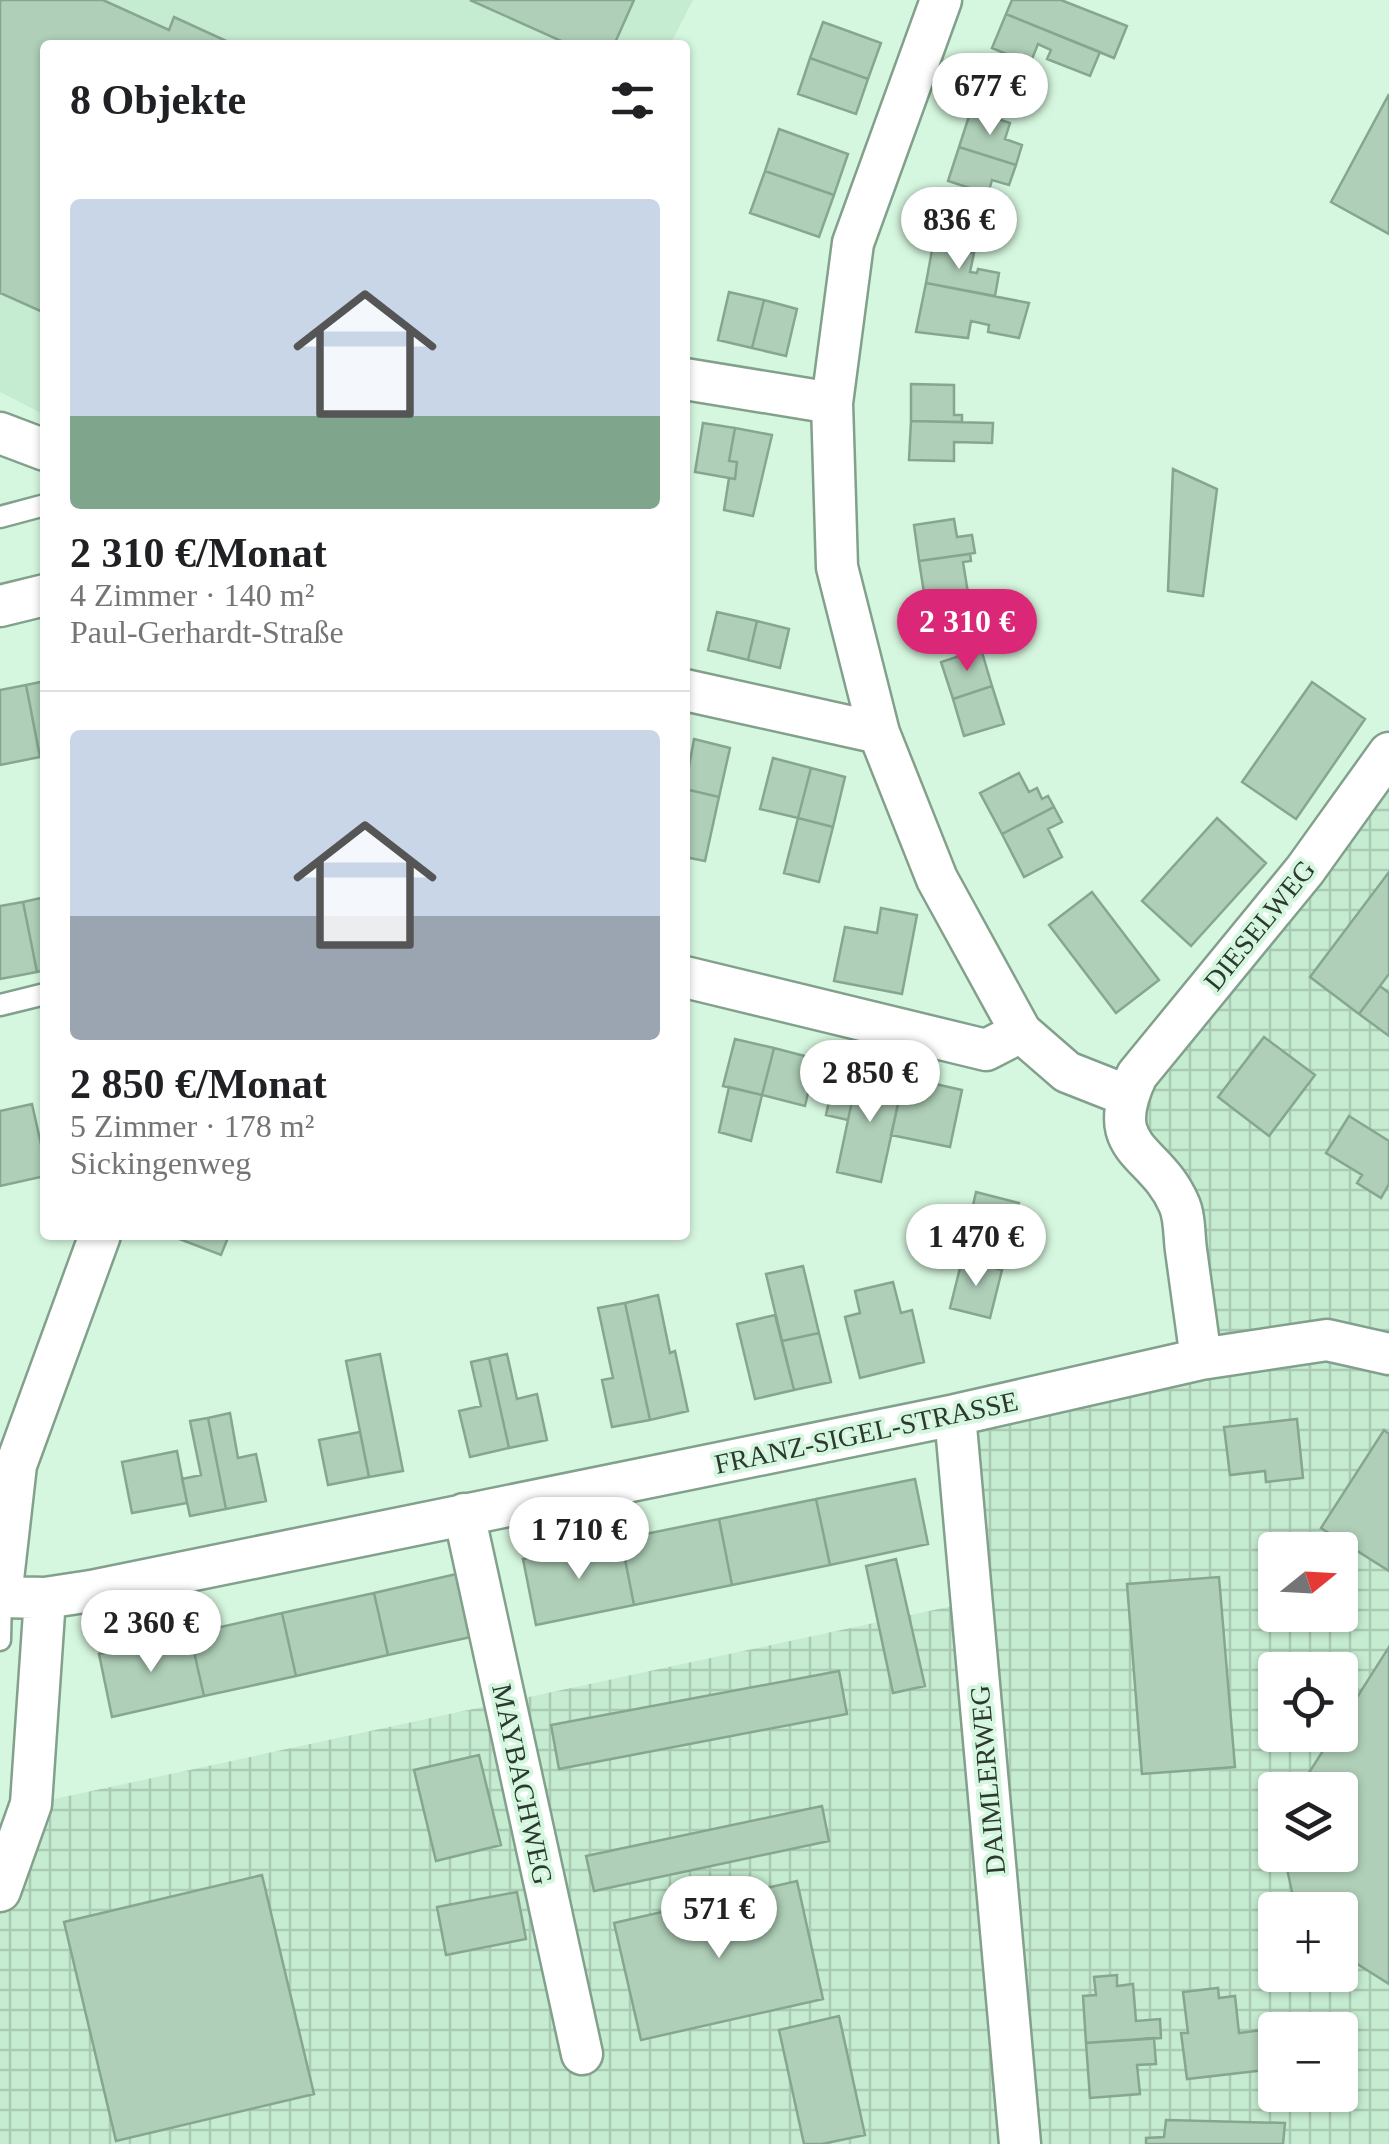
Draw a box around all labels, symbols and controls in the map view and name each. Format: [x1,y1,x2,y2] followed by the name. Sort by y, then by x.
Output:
[920,53,1060,138] pin: 677 €
[954,67,1026,103] text: 677 €
[605,73,660,128] icon: filters
[70,77,246,123] text: 8 Objekte
[889,187,1029,272] pin: 836 €
[923,201,995,237] text: 836 €
[275,264,455,444] icon: home
[70,530,327,576] text: 2 310 €/Monat
[70,577,314,613] text: 4 Zimmer · 140 m²
[875,589,1059,674] pin: 2 310 €
[919,603,1015,639] text: 2 310 €
[70,614,344,650] text: Paul-Gerhardt-Straße
[275,795,455,975] icon: home
[1198,854,1321,997] street label: DIESELWEG
[778,1040,962,1125] pin: 2 850 €
[822,1054,918,1090] text: 2 850 €
[70,1061,327,1107] text: 2 850 €/Monat
[70,1108,314,1144] text: 5 Zimmer · 178 m²
[70,1145,251,1181] text: Sickingenweg
[884,1204,1068,1289] pin: 1 470 €
[928,1218,1024,1254] text: 1 470 €
[711,1385,1021,1480] street label: FRANZ-SIGEL-STRASSE
[487,1497,671,1582] pin: 1 710 €
[531,1511,627,1547] text: 1 710 €
[1258,1532,1358,1632] north arrow
[1258,1532,1358,2112] map controls
[59,1590,243,1675] pin: 2 360 €
[103,1604,199,1640] text: 2 360 €
[1258,1652,1358,1752] button: locate
[486,1681,559,1887] street label: MAYBACHWEG
[964,1684,1011,1876] street label: DAIMLERWEG
[1258,1772,1358,1872] button: layers
[649,1876,789,1961] pin: 571 €
[683,1890,755,1926] text: 571 €
[1258,1892,1358,1992] button: +
[1258,2012,1358,2112] button: −

